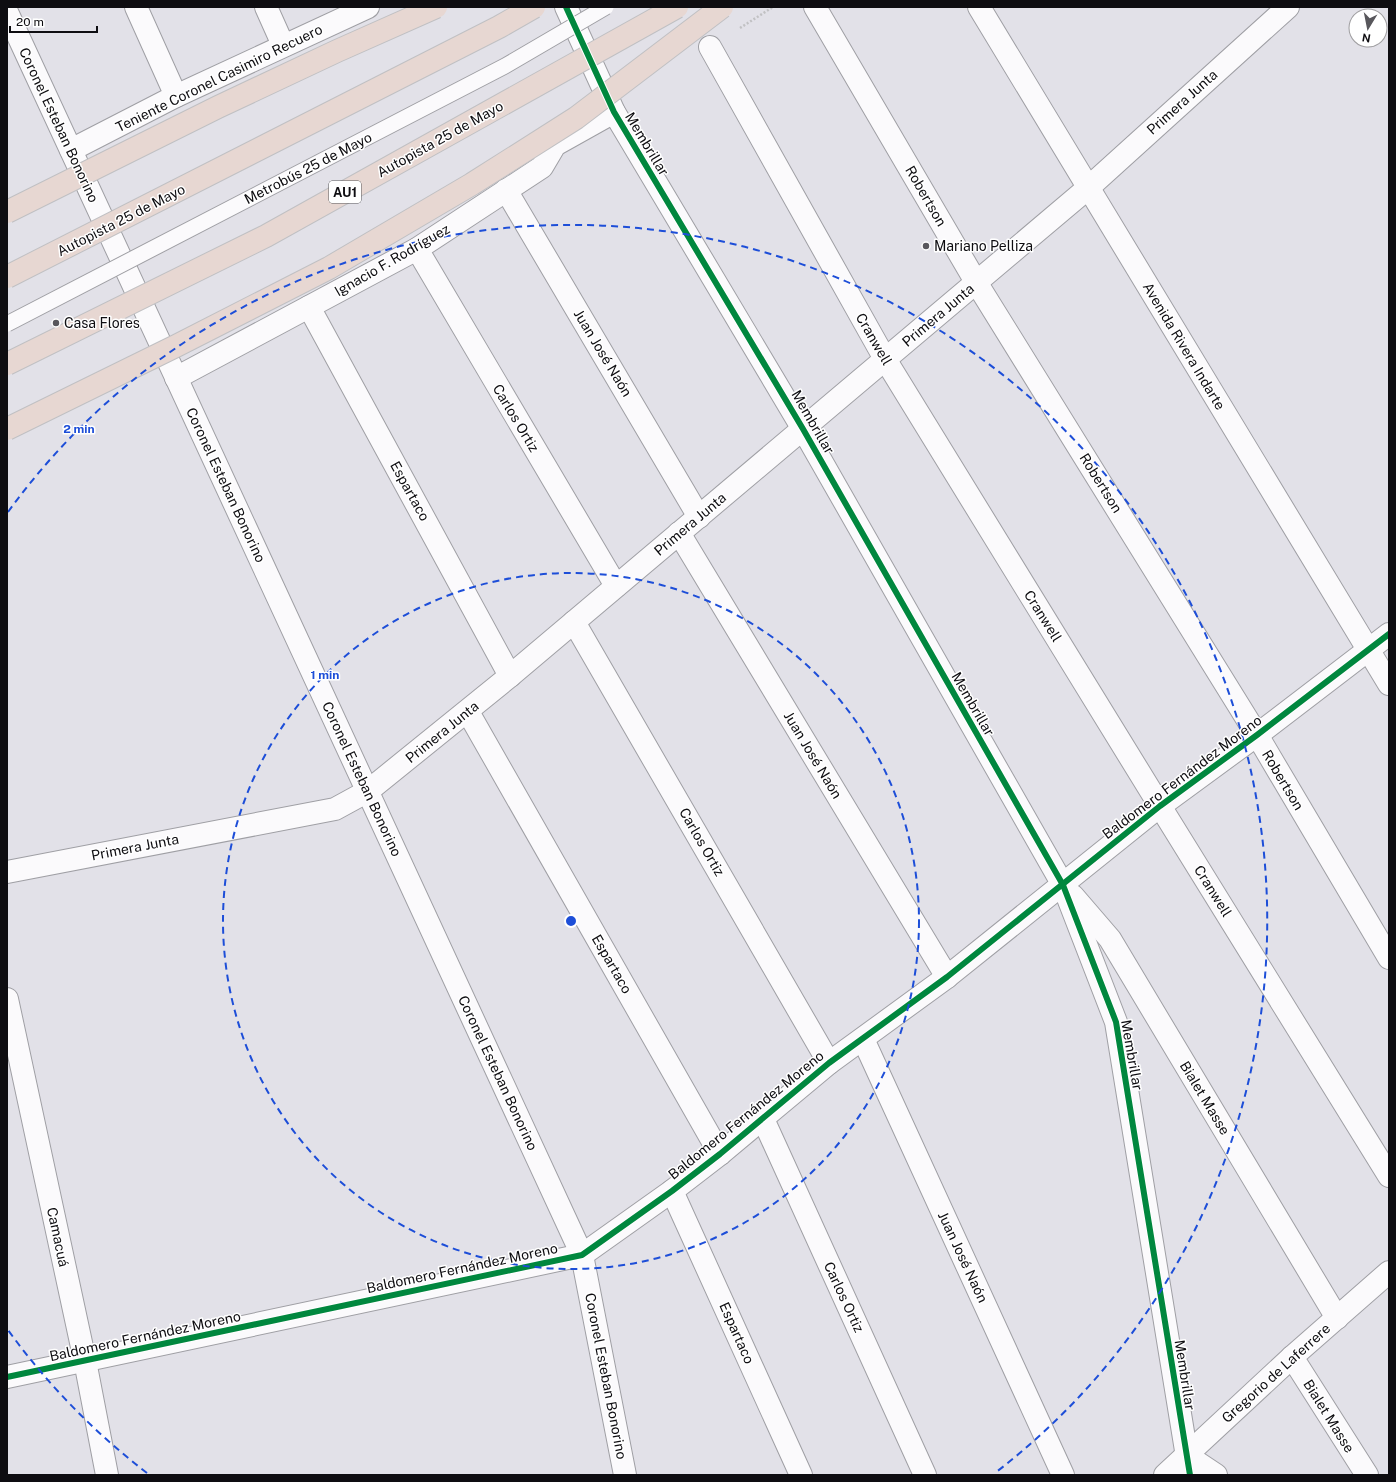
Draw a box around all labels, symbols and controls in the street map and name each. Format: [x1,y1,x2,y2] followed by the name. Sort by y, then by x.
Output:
[10,8,97,34] scale bar
[1348,8,1388,48] north arrow
[16,15,44,29] text: 20 m
[113,21,325,135] street label: Teniente Coronel Casimiro Recuero
[1361,31,1372,45] text: N
[16,45,102,205] street label: Coronel Esteban Bonorino
[1144,66,1220,138] street label: Primera Junta
[374,98,506,180] street label: Autopista 25 de Mayo
[622,109,672,179] street label: Membrillar
[242,129,374,207] street label: Metrobús 25 de Mayo
[902,163,950,229] street label: Robertson
[54,181,188,259] street label: Autopista 25 de Mayo
[329,181,361,203] road number: AU1
[332,220,453,299] street label: Ignacio F. Rodríguez
[934,238,1033,254] place label: Mariano Pelliza
[921,241,931,251] marker: Mariano Pelliza
[1140,279,1228,413] street label: Avenida Rivera Indarte
[899,280,977,350] street label: Primera Junta
[571,307,635,399] street label: Juan José Naón
[853,310,895,368] street label: Cranwell
[64,315,140,331] place label: Casa Flores
[51,318,61,328] marker: Casa Flores
[490,381,543,455] street label: Carlos Ortiz
[788,387,838,457] street label: Membrillar
[183,405,269,565] street label: Coronel Esteban Bonorino
[63,422,95,436] text: 2 min
[1076,450,1126,516] street label: Robertson
[387,458,433,524] street label: Espartaco
[651,489,729,559] street label: Primera Junta
[1021,587,1065,645] street label: Cranwell
[311,668,339,682] text: 1 min
[948,669,998,739] street label: Membrillar
[402,698,482,766] street label: Primera Junta
[319,699,405,859] street label: Coronel Esteban Bonorino
[781,709,845,801] street label: Juan José Naón
[1099,712,1265,842] street label: Baldomero Fernández Moreno
[1259,747,1307,813] street label: Robertson
[676,805,728,879] street label: Carlos Ortiz
[90,831,180,863] street label: Primera Junta
[1191,862,1235,920] street label: Cranwell
[564,914,578,928] centre of rings
[589,932,635,996] street label: Espartaco
[455,993,541,1153] street label: Coronel Esteban Bonorino
[1118,1019,1146,1091] street label: Membrillar
[665,1047,827,1183] street label: Baldomero Fernández Moreno
[1177,1058,1233,1138] street label: Bialet Masse
[44,1206,72,1268] street label: Camacuá
[935,1209,991,1305] street label: Juan José Naón
[365,1240,559,1296] street label: Baldomero Fernández Moreno
[821,1259,867,1335] street label: Carlos Ortiz
[582,1292,630,1461] street label: Coronel Esteban Bonorino
[716,1300,758,1366] street label: Espartaco
[48,1308,242,1364] street label: Baldomero Fernández Moreno
[1219,1320,1334,1426] street label: Gregorio de Laferrere
[1172,1339,1198,1411] street label: Membrillar
[1300,1377,1358,1456] street label: Bialet Masse

